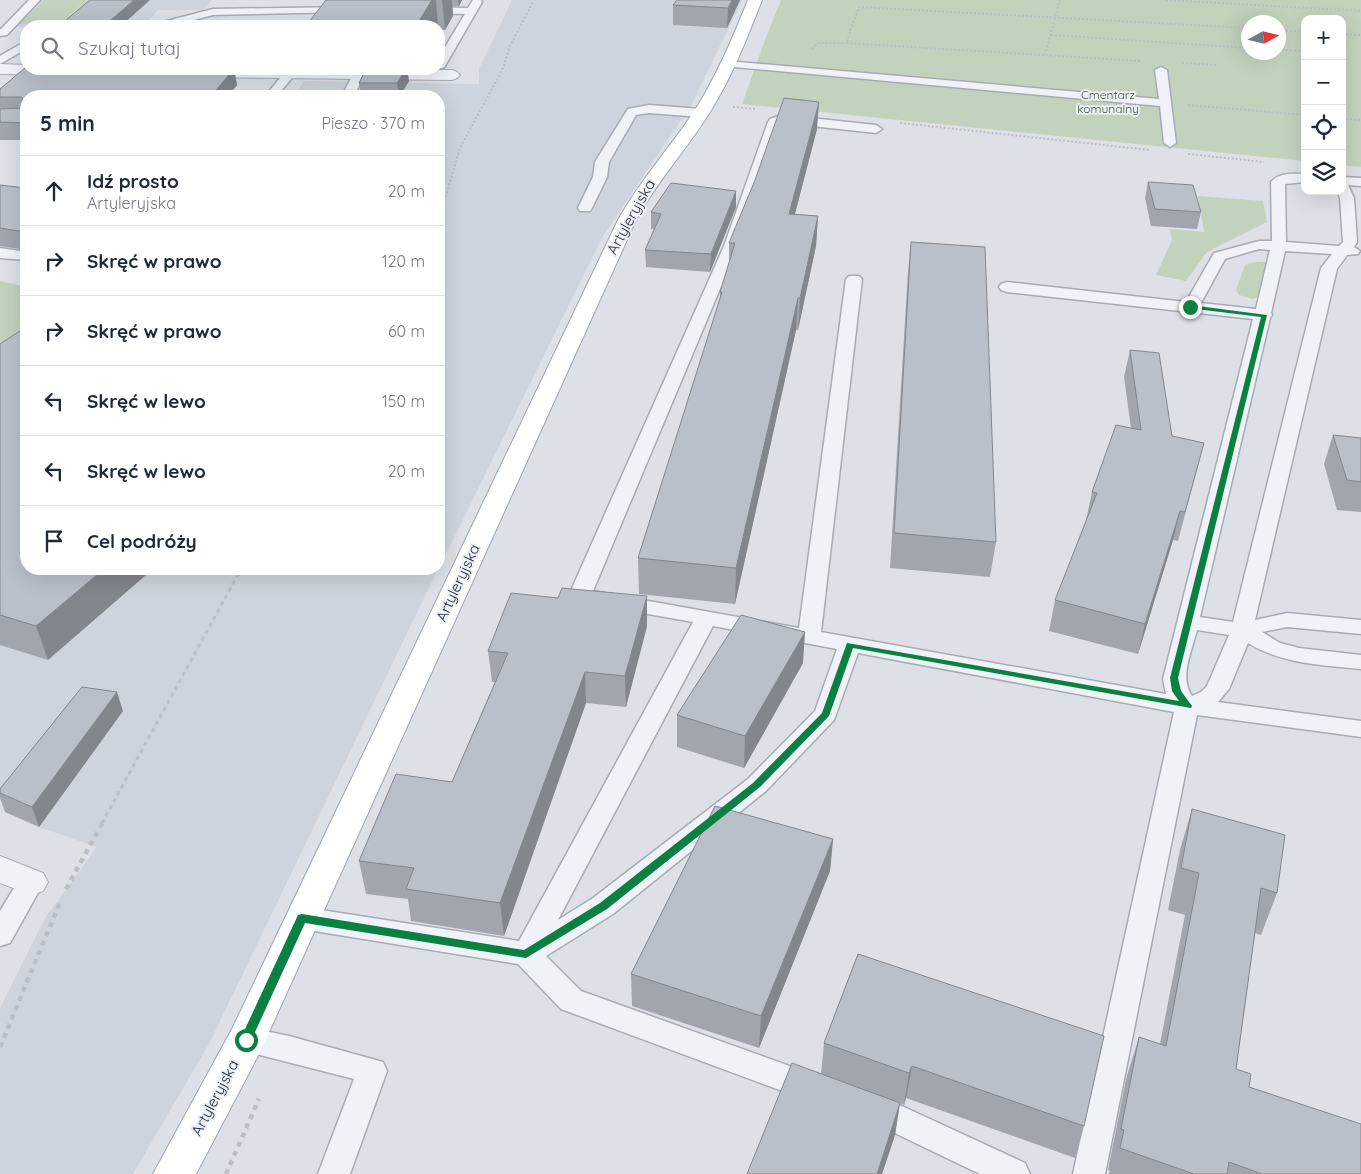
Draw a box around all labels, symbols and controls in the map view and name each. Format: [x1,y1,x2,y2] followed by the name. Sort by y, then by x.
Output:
[1241,15,1286,60] north arrow
[1301,15,1346,195] map controls
[1301,15,1346,60] button: +
[20,20,445,75] search box
[38,34,66,62] icon: search
[78,36,181,60] text: Szukaj tutaj
[1301,60,1346,105] button: −
[1077,87,1139,116] park label: Cmentarz komunalny
[1301,105,1346,150] button: locate
[40,110,95,136] text: 5 min
[321,113,425,133] text: Pieszo · 370 m
[1301,150,1346,195] button: layers
[87,169,179,193] text: Idź prosto
[602,176,659,258] street label: Artyleryjska
[40,177,68,205] icon: ahead
[388,181,425,201] text: 20 m
[87,193,176,213] text: Artyleryjska
[40,247,68,275] icon: right
[87,249,222,273] text: Skręć w prawo
[382,251,425,271] text: 120 m
[1179,296,1202,319] route end
[40,317,68,345] icon: right
[87,319,222,343] text: Skręć w prawo
[388,321,425,341] text: 60 m
[40,387,68,415] icon: left
[87,389,206,413] text: Skręć w lewo
[382,391,425,411] text: 150 m
[40,457,68,485] icon: left
[87,459,206,483] text: Skręć w lewo
[388,461,425,481] text: 20 m
[40,527,68,555] icon: arrive
[87,529,197,553] text: Cel podróży
[431,541,484,625] street label: Artyleryjska
[235,1029,258,1052] route start
[187,1057,242,1139] street label: Artyleryjska

